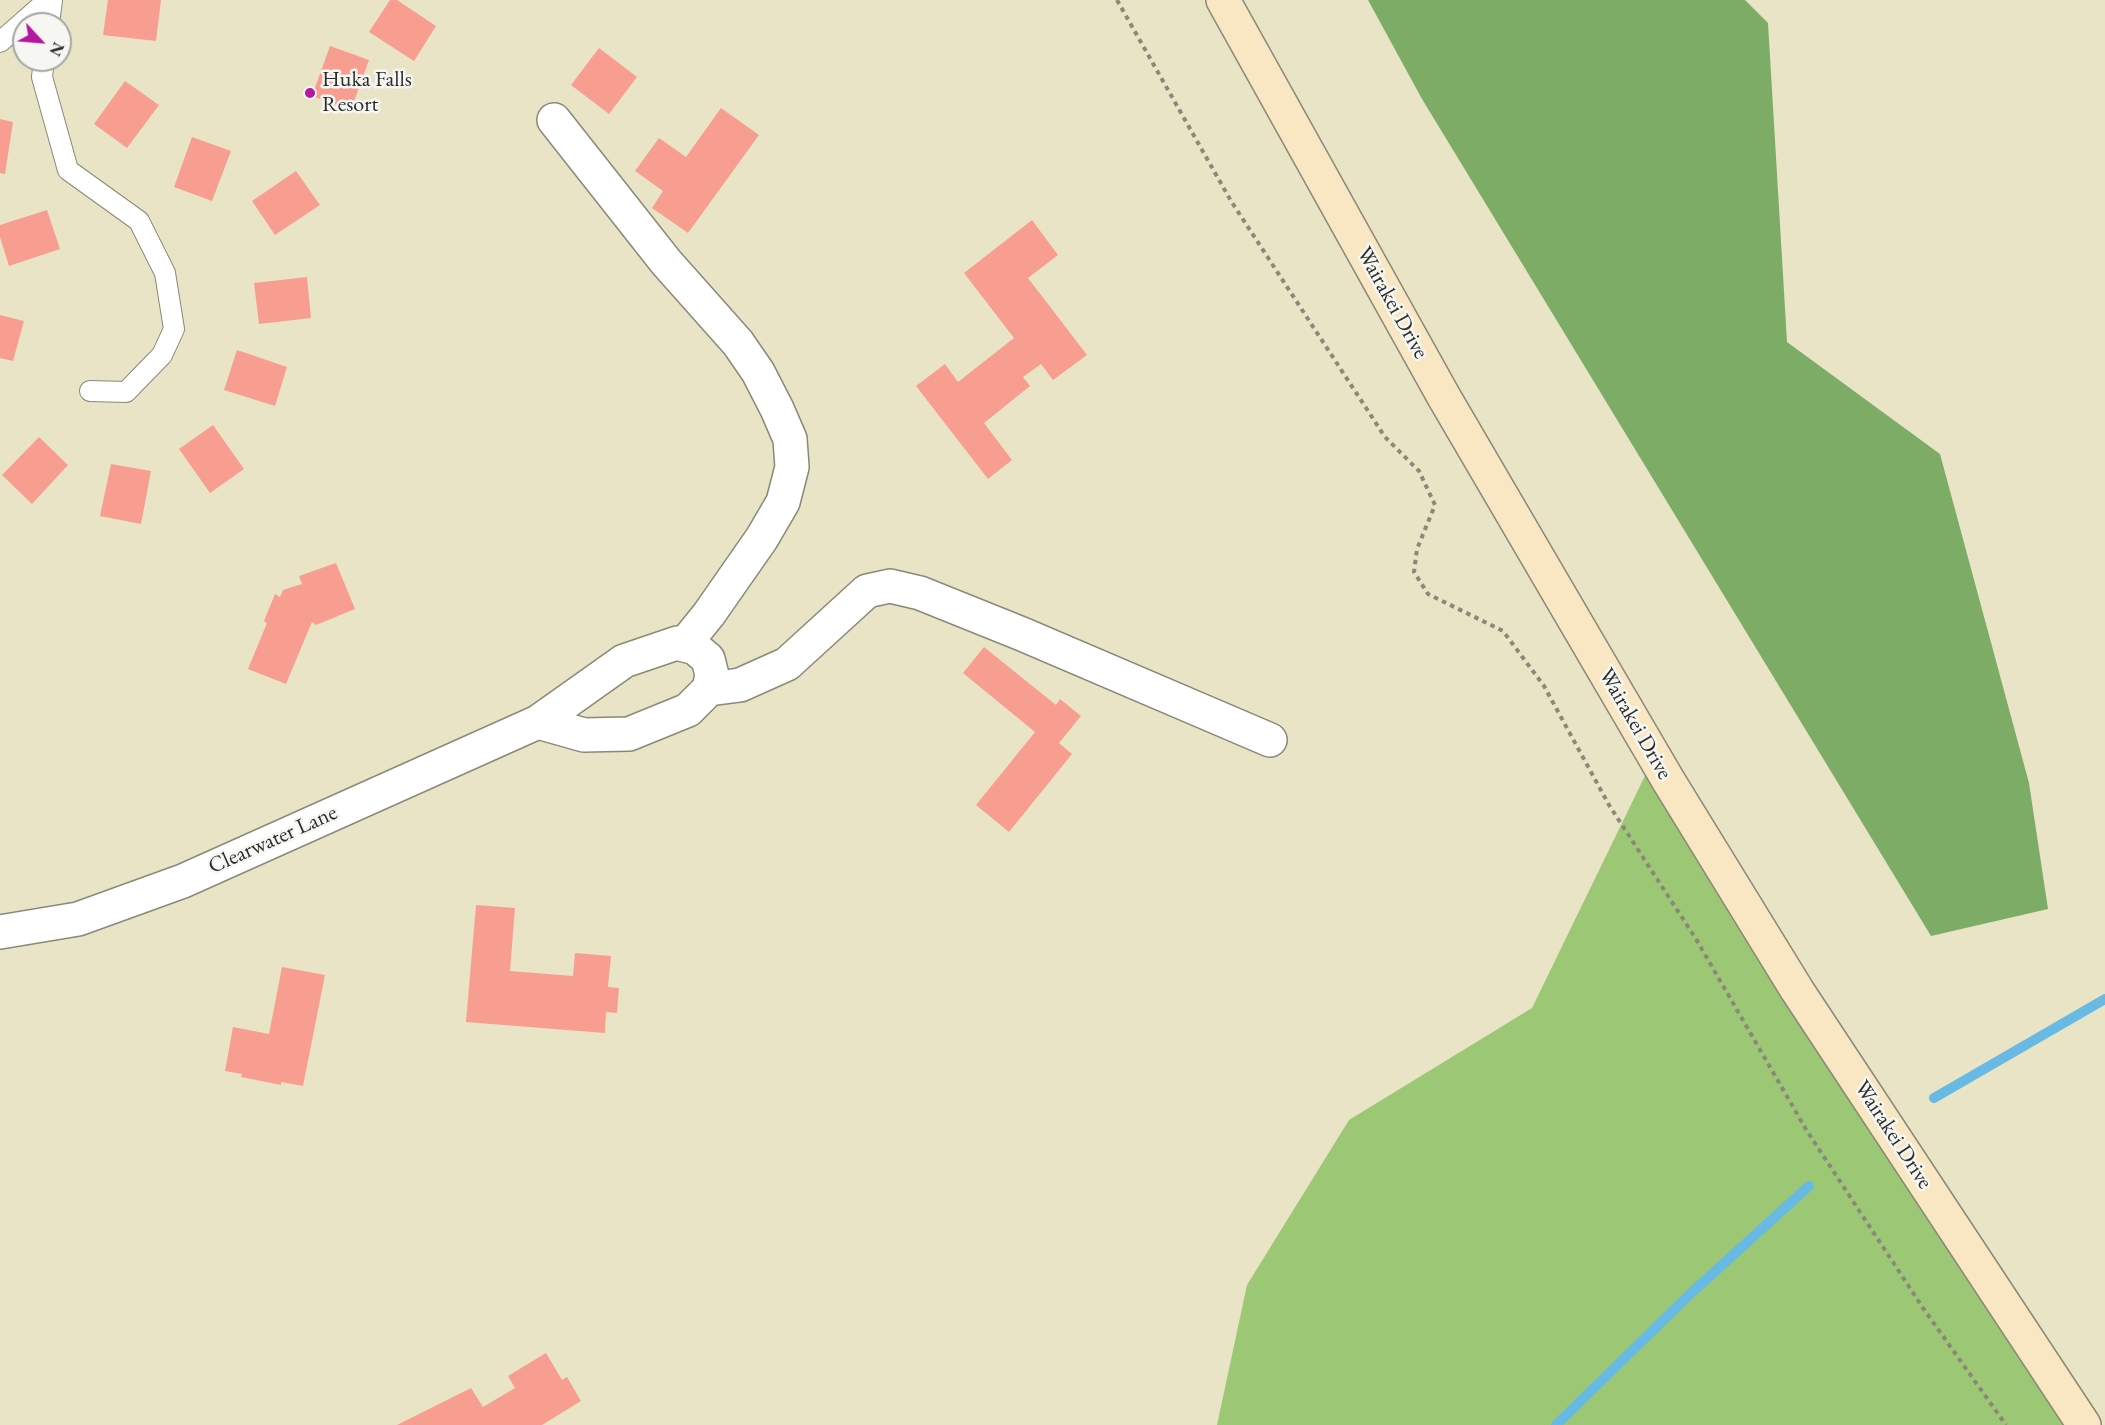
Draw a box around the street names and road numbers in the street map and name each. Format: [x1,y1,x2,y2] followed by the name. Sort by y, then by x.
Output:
[1350,242,1434,364] street label: Wairakei Drive
[1593,664,1677,784] street label: Wairakei Drive
[205,800,341,880] street label: Clearwater Lane
[1848,1076,1938,1194] street label: Wairakei Drive

